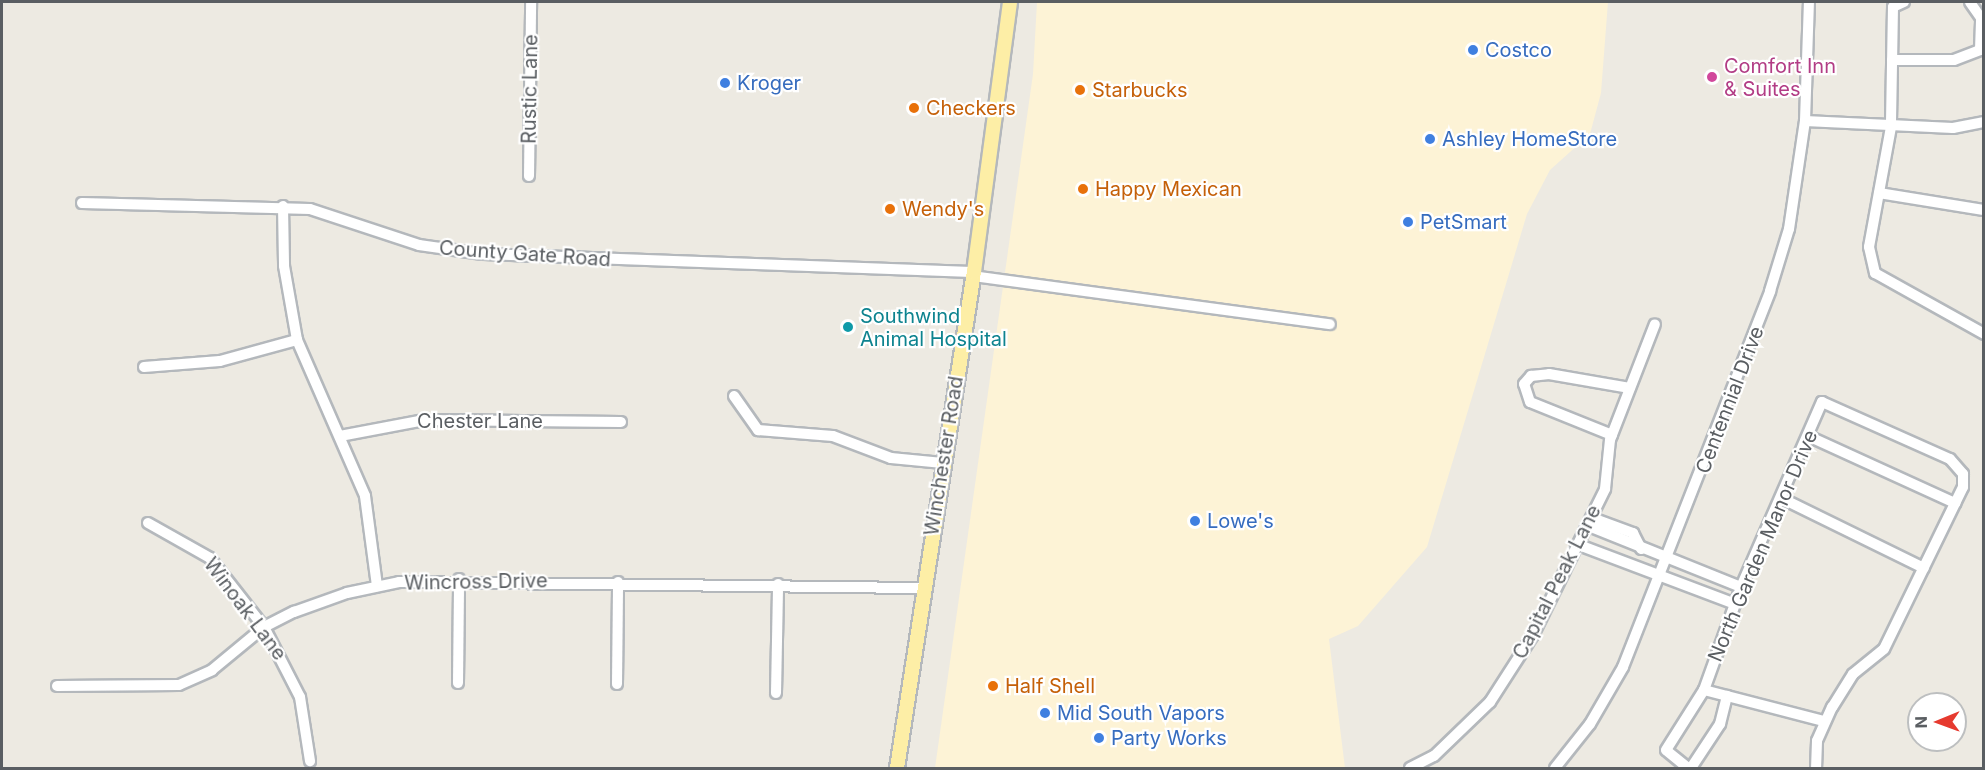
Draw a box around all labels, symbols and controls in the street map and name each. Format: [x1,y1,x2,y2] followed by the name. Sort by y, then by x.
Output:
[517,34,543,144] street label: Rustic Lane
[1485,38,1552,62] place label: Costco
[1466,43,1480,57] marker: Costco
[1724,54,1836,101] place label: Comfort Inn & Suites
[1705,70,1719,84] marker: Comfort Inn & Suites
[737,71,801,95] place label: Kroger
[718,76,732,90] marker: Kroger
[1092,78,1188,102] place label: Starbucks
[1073,83,1087,97] marker: Starbucks
[926,96,1016,120] place label: Checkers
[907,101,921,115] marker: Checkers
[1442,127,1617,151] place label: Ashley HomeStore
[1423,132,1437,146] marker: Ashley HomeStore
[1095,177,1242,201] place label: Happy Mexican
[1076,182,1090,196] marker: Happy Mexican
[902,197,984,221] place label: Wendy's
[883,202,897,216] marker: Wendy's
[1420,210,1507,234] place label: PetSmart
[1401,215,1415,229] marker: PetSmart
[438,236,612,272] street label: County Gate Road
[860,304,1007,351] place label: Southwind Animal Hospital
[841,320,855,334] marker: Southwind Animal Hospital
[1691,323,1769,477] street label: Centennial Drive
[920,374,968,538] street label: Winchester Road
[417,409,543,433] street label: Chester Lane
[1703,426,1823,666] street label: North Garden Manor Drive
[1508,501,1606,663] street label: Capital Peak Lane
[1207,509,1274,533] place label: Lowe's
[1188,514,1202,528] marker: Lowe's
[199,553,291,665] street label: Winoak Lane
[404,569,548,595] street label: Wincross Drive
[1005,674,1095,698] place label: Half Shell
[986,679,1000,693] marker: Half Shell
[1907,692,1967,752] north arrow
[1057,701,1225,725] place label: Mid South Vapors
[1038,706,1052,720] marker: Mid South Vapors
[1911,716,1931,729] text: N
[1111,726,1227,750] place label: Party Works
[1092,731,1106,745] marker: Party Works

